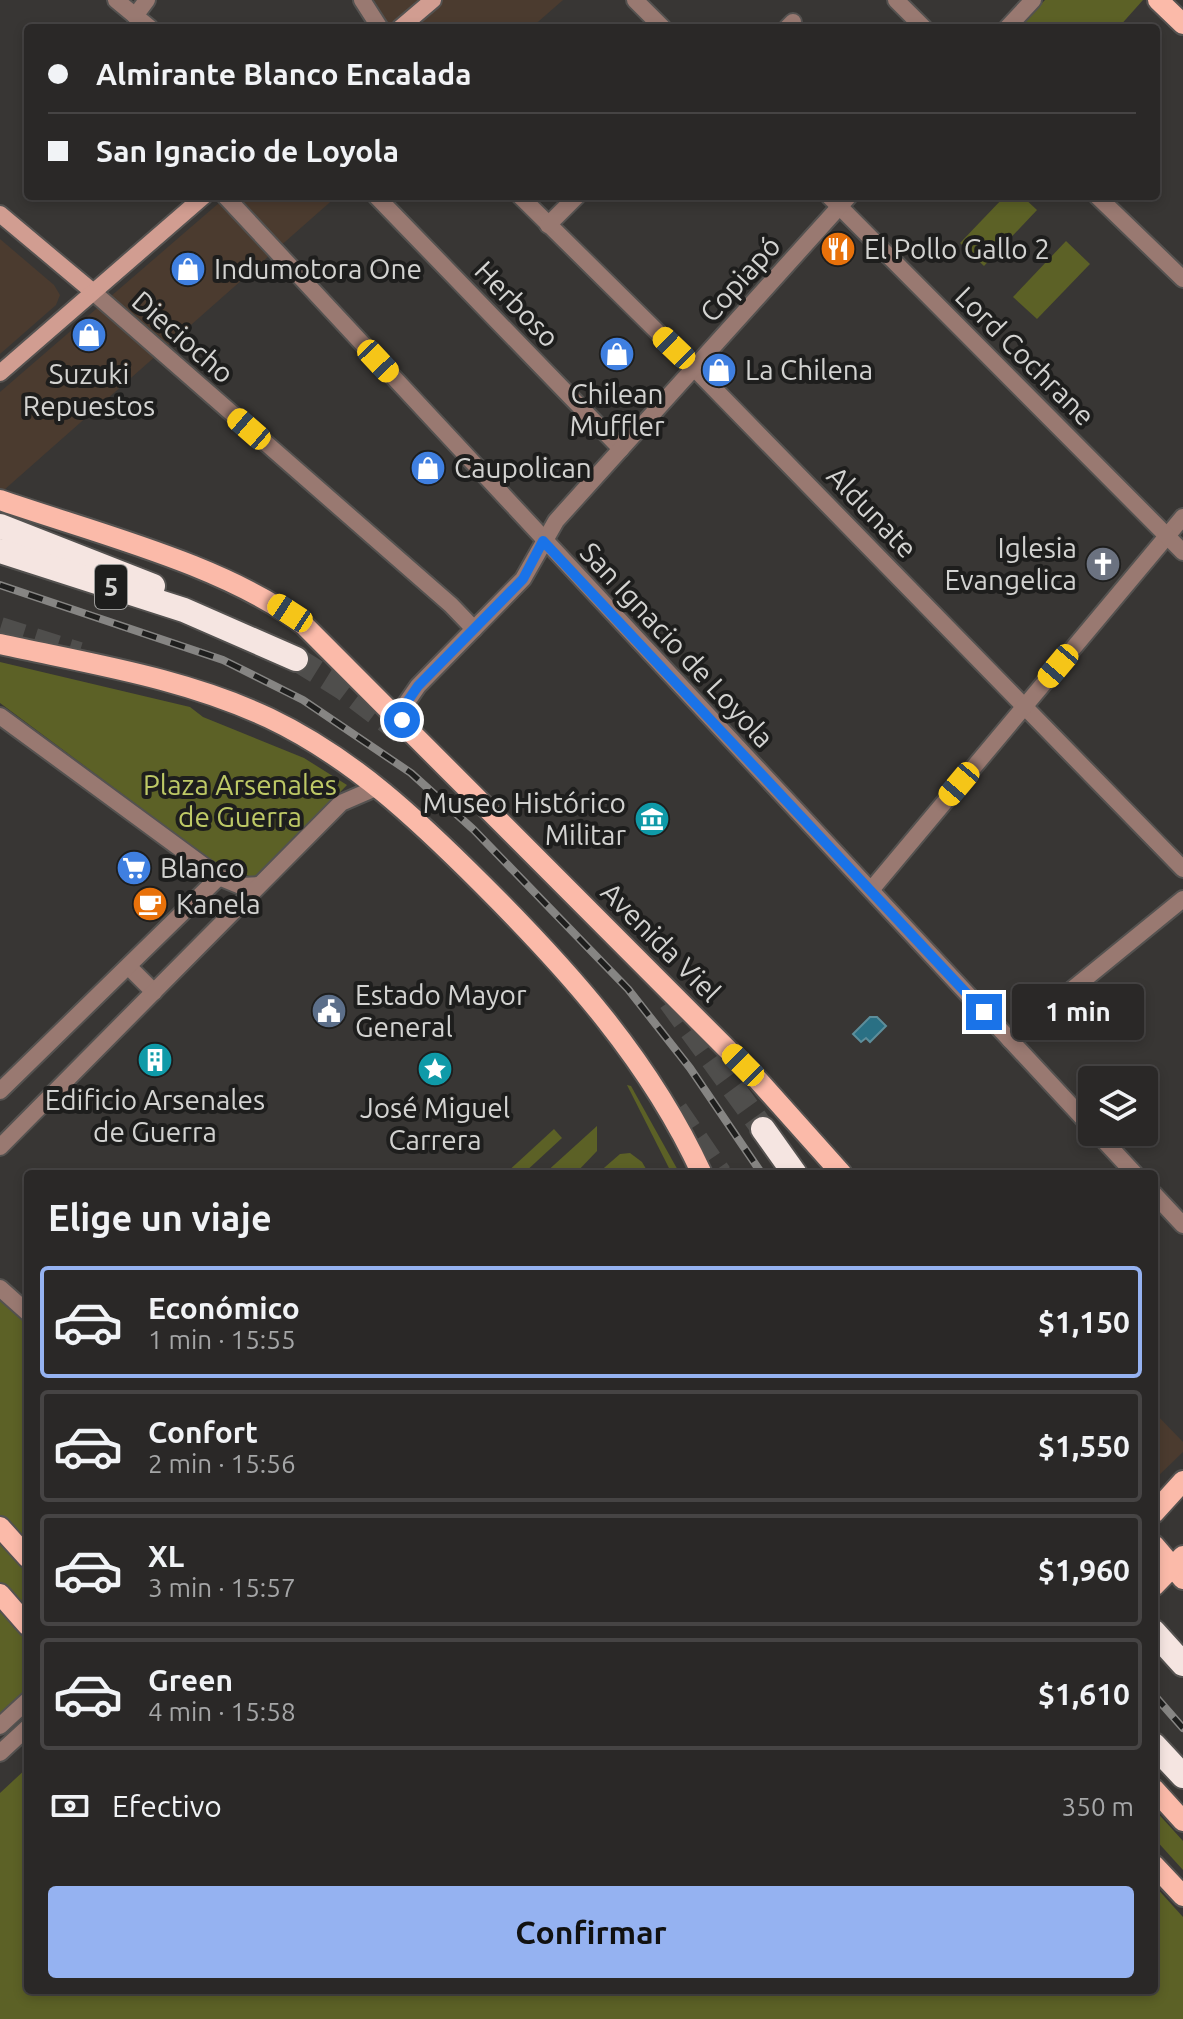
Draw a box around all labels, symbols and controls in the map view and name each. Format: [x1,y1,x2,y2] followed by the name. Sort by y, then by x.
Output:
[96,57,472,91] text: Almirante Blanco Encalada
[96,134,399,168] text: San Ignacio de Loyola
[693,230,786,328] street label: Copiapó
[819,230,857,268] restaurant icon: El Pollo Gallo 2
[864,233,1050,264] place label: El Pollo Gallo 2
[169,250,207,288] shop icon: Indumotora One
[214,253,422,284] place label: Indumotora One
[469,254,566,353] street label: Herboso
[950,280,1101,431] street label: Lord Cochrane
[127,284,240,389] street label: Dieciocho
[70,316,108,354] shop icon: Suzuki Repuestos
[648,323,700,373] car
[353,335,403,387] car
[598,335,636,373] shop icon: Chilean Muffler
[700,351,738,389] shop icon: La Chilena
[745,354,873,385] place label: La Chilena
[23,358,155,421] place label: Suzuki Repuestos
[569,378,665,441] place label: Chilean Muffler
[223,404,275,454] car
[409,449,447,487] shop icon: Caupolican
[454,452,592,483] place label: Caupolican
[821,460,923,564] street label: Aldunate
[945,532,1077,595] place label: Iglesia Evangelica
[575,536,780,753] street label: San Ignacio de Loyola
[1084,545,1122,583] church icon: Iglesia Evangelica
[95,565,127,609] road number: 5
[263,590,317,636] car
[1033,640,1083,692] car
[384,702,420,738] route start
[934,758,984,810] car
[143,769,337,832] park label: Plaza Arsenales de Guerra
[423,787,626,850] place label: Museo Histórico Militar
[633,800,671,838] museum icon: Museo Histórico Militar
[115,849,153,887] supermarket icon: Blanco
[160,852,245,883] place label: Blanco
[596,876,727,1007] street label: Avenida Viel
[131,885,169,923] cafe icon: Kanela
[176,888,261,919] place label: Kanela
[355,979,527,1042] place label: Estado Mayor General
[1012,984,1144,1040] callout: 1 min
[310,992,348,1030] public building icon: Estado Mayor General
[966,994,1002,1030] route end
[1045,997,1111,1026] text: 1 min
[718,1040,768,1090] car
[136,1041,174,1079] building icon: Edificio Arsenales de Guerra
[416,1050,454,1088] place icon: José Miguel Carrera
[1078,1066,1158,1146] map controls
[1078,1066,1158,1146] button: layers
[45,1084,265,1147] place label: Edificio Arsenales de Guerra
[360,1092,510,1155] place label: José Miguel Carrera
[48,1197,272,1238] text: Elige un viaje
[52,1286,124,1358] icon: car
[148,1291,300,1325] text: Económico
[1038,1305,1130,1339] text: $1,150
[148,1325,296,1354] text: 1 min · 15:55
[52,1410,124,1482] icon: car
[148,1415,258,1449] text: Confort
[1038,1429,1130,1463] text: $1,550
[148,1449,296,1478] text: 2 min · 15:56
[52,1534,124,1606] icon: car
[148,1539,184,1573] text: XL
[1038,1553,1130,1587] text: $1,960
[148,1573,296,1602] text: 3 min · 15:57
[52,1658,124,1730] icon: car
[148,1663,233,1697] text: Green
[1038,1677,1130,1711] text: $1,610
[148,1697,296,1726] text: 4 min · 15:58
[48,1784,92,1828] icon: cash
[112,1789,222,1823] text: Efectivo
[1062,1792,1134,1821] text: 350 m
[48,1886,1134,1978] button: Confirmar

